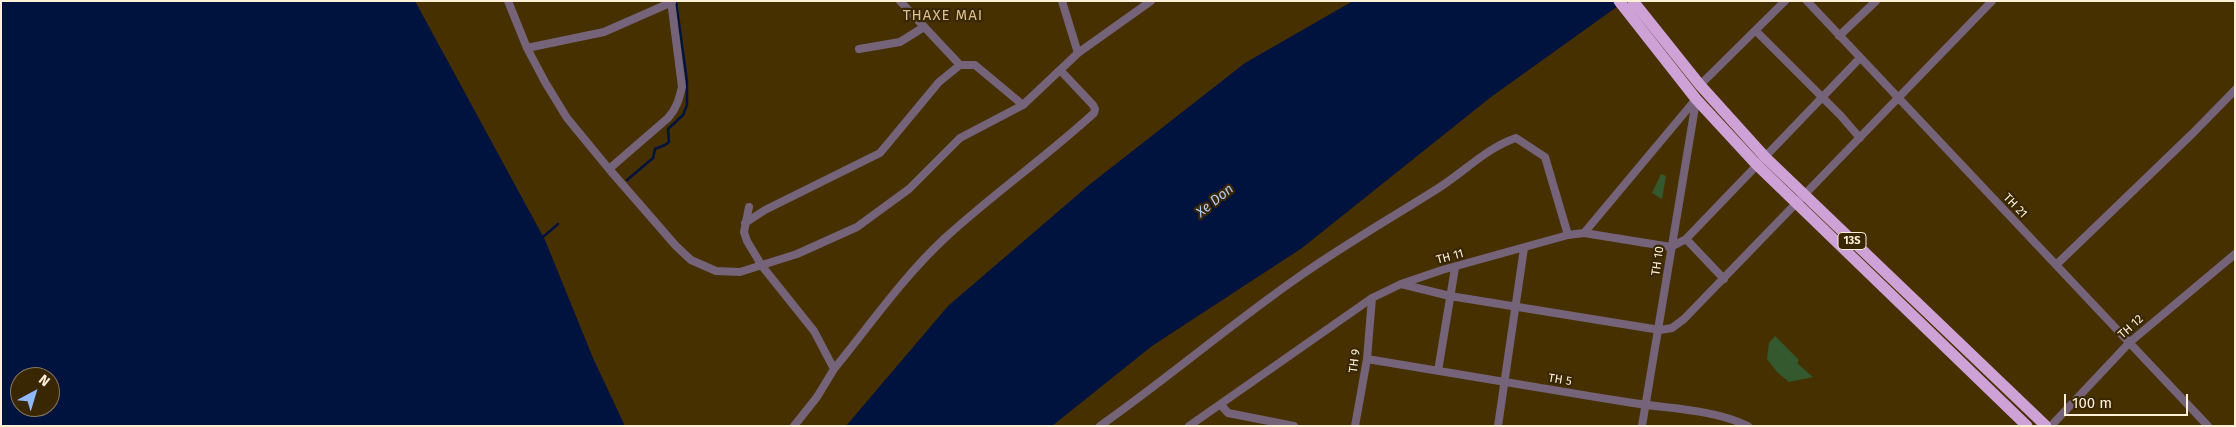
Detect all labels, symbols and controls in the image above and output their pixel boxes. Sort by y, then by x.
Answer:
district label: THAXE MAI [902,7,984,25]
water label: Xe Don [1193,181,1237,221]
street label: TH 21 [2000,191,2030,221]
road number: 13S [1838,232,1866,250]
street label: TH 10 [1649,245,1667,277]
street label: TH 11 [1435,246,1465,268]
street label: TH 12 [2116,312,2146,342]
street label: TH 9 [1346,348,1364,374]
north arrow [10,367,60,417]
text: N [35,371,53,390]
street label: TH 5 [1547,371,1573,389]
scale bar [2066,384,2190,416]
text: 100 m [2072,394,2112,412]

